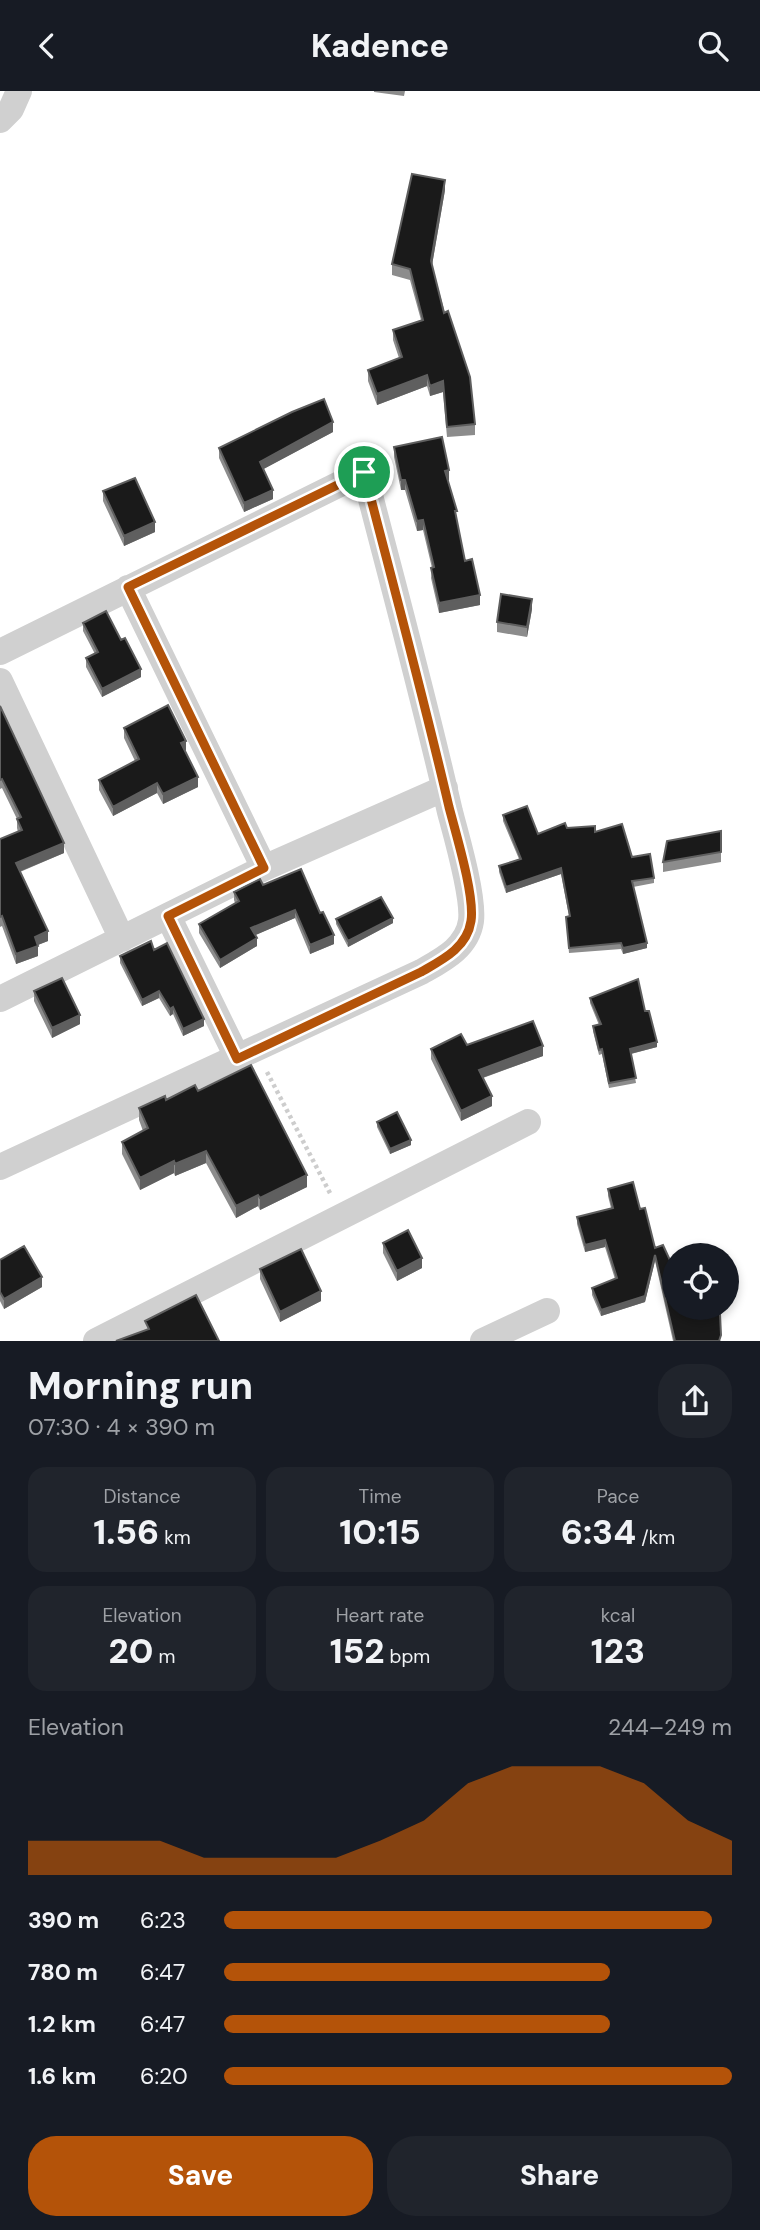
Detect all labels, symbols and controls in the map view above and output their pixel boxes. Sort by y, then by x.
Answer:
text: Kadence [311,25,449,67]
icon: back [28,27,66,65]
icon: search [694,27,732,65]
pin [334,442,394,502]
icon: arrive [345,453,383,491]
map controls [662,1243,739,1320]
button: locate [662,1243,739,1320]
text: Morning run [28,1361,253,1411]
button: share [658,1364,732,1438]
text: 07:30 · 4 × 390 m [28,1412,215,1442]
text: Distance [103,1484,181,1509]
text: Time [359,1484,401,1509]
text: Pace [597,1484,639,1509]
text: 1.56 [93,1509,159,1555]
text: 10:15 [339,1509,421,1555]
text: 6:34 [561,1509,636,1555]
text: km [159,1525,191,1550]
text: /km [636,1525,675,1550]
text: Elevation [102,1603,182,1628]
text: Heart rate [336,1603,424,1628]
text: kcal [601,1603,635,1628]
text: 20 [109,1628,153,1674]
text: 152 [330,1628,384,1674]
text: 123 [591,1628,645,1674]
text: m [153,1644,175,1669]
text: bpm [384,1644,430,1669]
text: Elevation [28,1712,124,1742]
text: 244–249 m [608,1712,732,1742]
text: 390 m [28,1905,99,1935]
text: 6:23 [140,1905,186,1935]
text: 780 m [28,1957,98,1987]
text: 6:47 [140,1957,185,1987]
text: 1.2 km [28,2009,96,2039]
text: 6:47 [140,2009,185,2039]
text: 1.6 km [28,2061,96,2091]
text: 6:20 [140,2061,188,2091]
button: Save [28,2136,373,2216]
button: Share [387,2136,732,2216]

